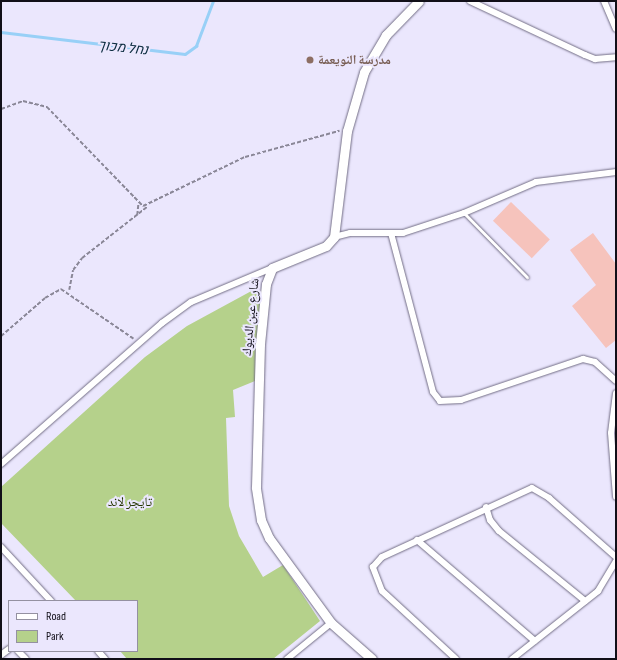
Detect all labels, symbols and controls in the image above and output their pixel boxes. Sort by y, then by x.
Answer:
water label: נחל מכוך [97,37,149,59]
place label: مدرسة النويعمة [318,52,391,68]
marker: مدرسة النويعمة [305,55,315,65]
street label: شارع عين الديوك [239,278,263,356]
park label: تايجر لاند [108,494,152,510]
legend [8,600,138,652]
text: Road [46,609,66,624]
text: Park [46,629,64,644]

